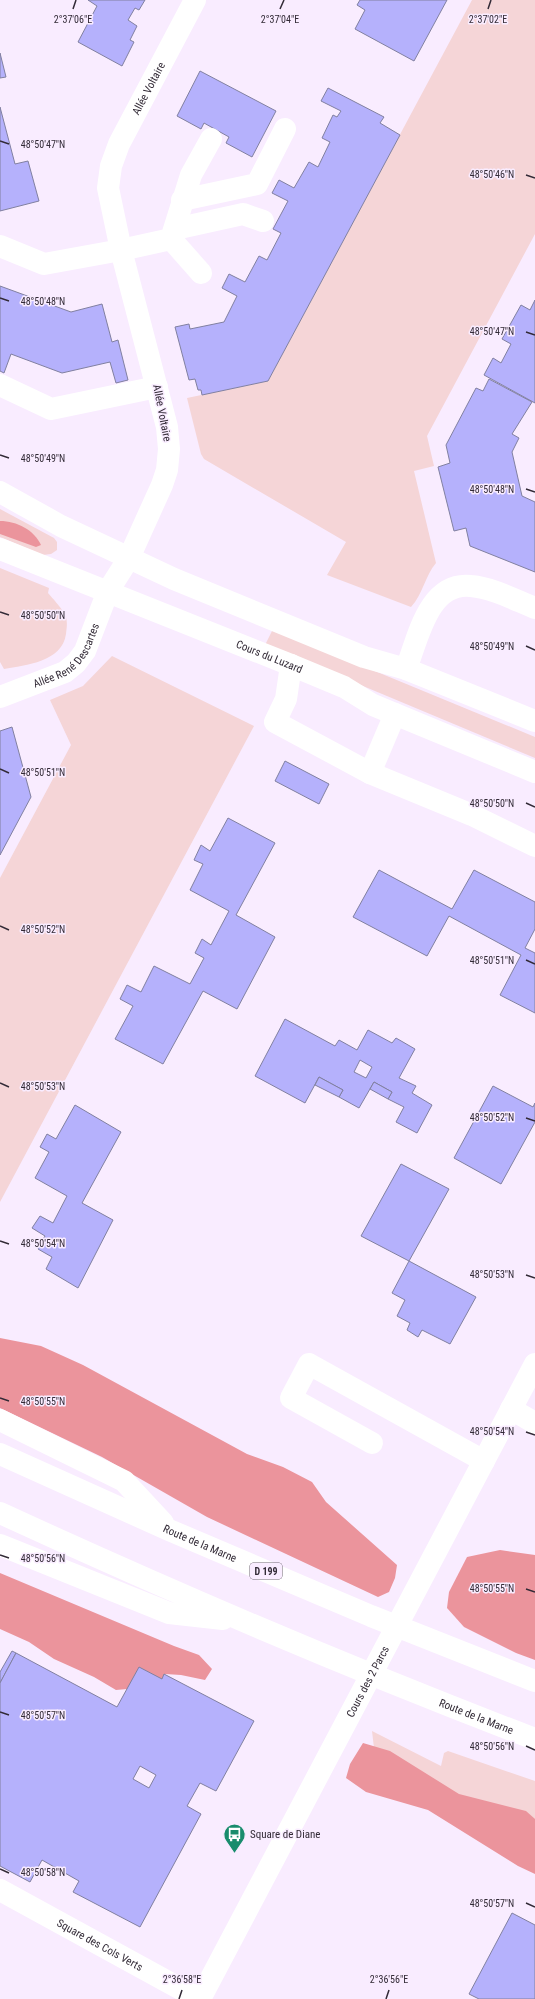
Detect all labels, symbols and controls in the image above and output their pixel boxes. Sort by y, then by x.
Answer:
text: 2°37'06"E [54,14,92,25]
text: 2°37'04"E [261,14,299,25]
text: 2°37'02"E [469,14,507,25]
street label: Allée Voltaire [129,60,168,117]
text: 48°50'47"N [21,139,65,150]
text: 48°50'46"N [470,169,514,180]
text: 48°50'48"N [21,296,65,307]
text: 48°50'47"N [470,326,514,337]
street label: Allée Voltaire [150,383,174,443]
text: 48°50'49"N [21,453,65,464]
text: 48°50'48"N [470,484,514,495]
text: 48°50'50"N [21,610,65,621]
street label: Allée René Descartes [31,621,102,690]
street label: Cours du Luzard [234,637,305,676]
text: 48°50'49"N [470,641,514,652]
text: 48°50'51"N [21,767,65,778]
text: 48°50'50"N [470,798,514,809]
text: 48°50'52"N [21,924,65,935]
text: 48°50'51"N [470,955,514,966]
text: 48°50'53"N [21,1081,65,1092]
text: 48°50'52"N [470,1112,514,1123]
text: 48°50'54"N [21,1238,65,1249]
text: 48°50'53"N [470,1269,514,1280]
text: 48°50'55"N [21,1396,65,1407]
text: 48°50'54"N [470,1426,514,1437]
street label: Route de la Marne [161,1522,239,1565]
text: 48°50'56"N [21,1553,65,1564]
road number: D 199 [250,1563,282,1579]
text: 48°50'55"N [470,1583,514,1594]
street label: Cours des 2 Parcs [343,1644,392,1719]
street label: Route de la Marne [437,1696,515,1737]
text: 48°50'57"N [21,1710,65,1721]
text: 48°50'56"N [470,1741,514,1752]
bus stop icon: Square de Diane [222,1821,248,1854]
place label: Square de Diane [250,1828,320,1841]
text: 48°50'58"N [21,1867,65,1878]
text: 48°50'57"N [470,1898,514,1909]
street label: Square des Cols Verts [55,1916,145,1973]
text: 2°36'58"E [163,1974,201,1985]
text: 2°36'56"E [370,1974,408,1985]

